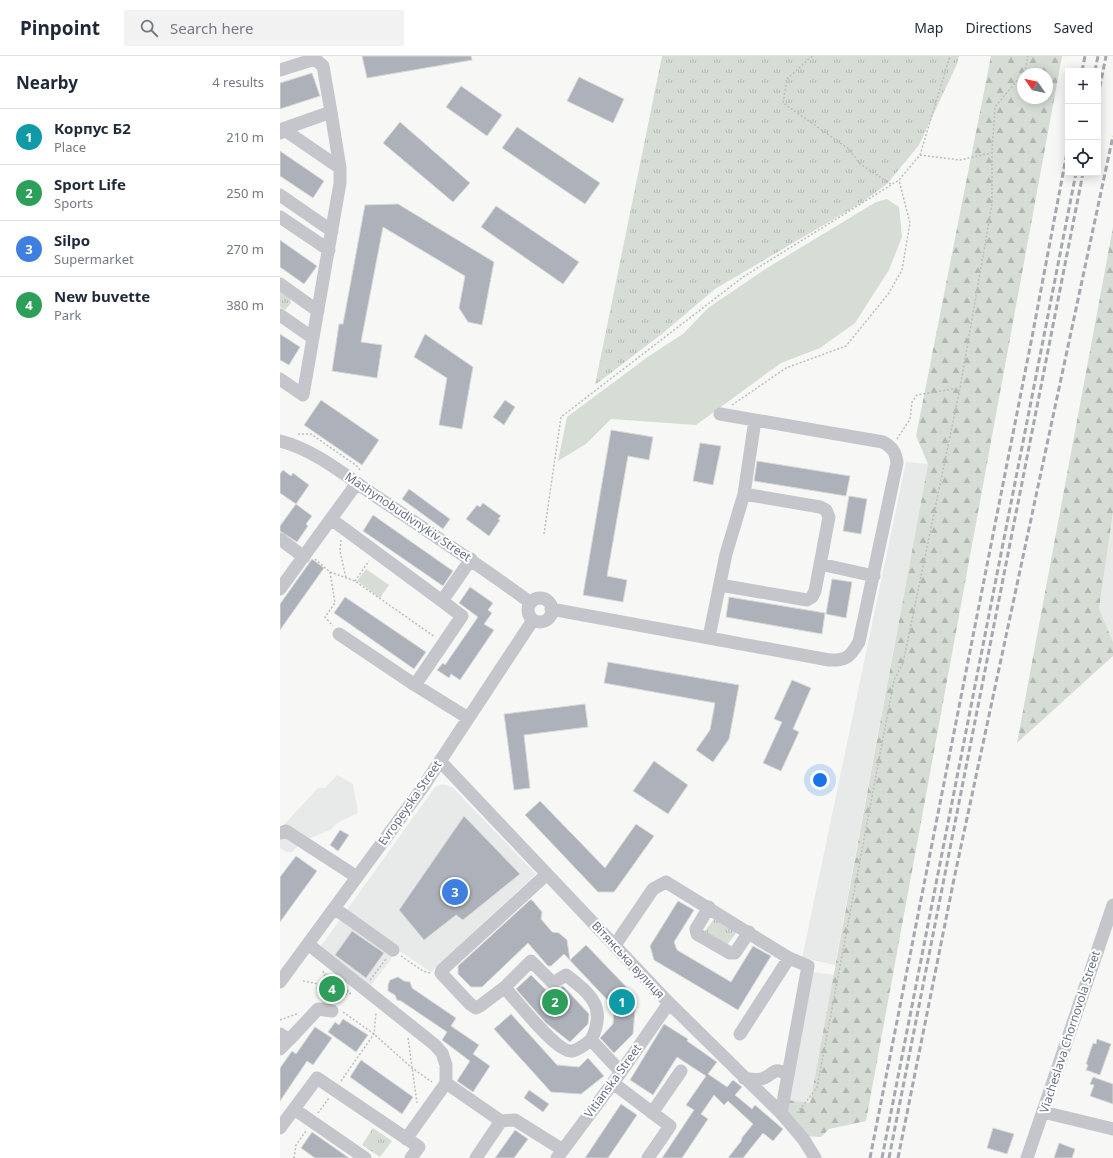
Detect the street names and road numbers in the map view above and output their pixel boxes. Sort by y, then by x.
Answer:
street label: Mashynobudivnykiv Street [342,468,475,566]
street label: Evropeyska Street [374,756,446,849]
street label: Вітянська вулиця [588,917,669,1002]
street label: Viacheslava Chornovola Street [1035,948,1104,1115]
street label: Vitianska Street [580,1040,646,1121]

